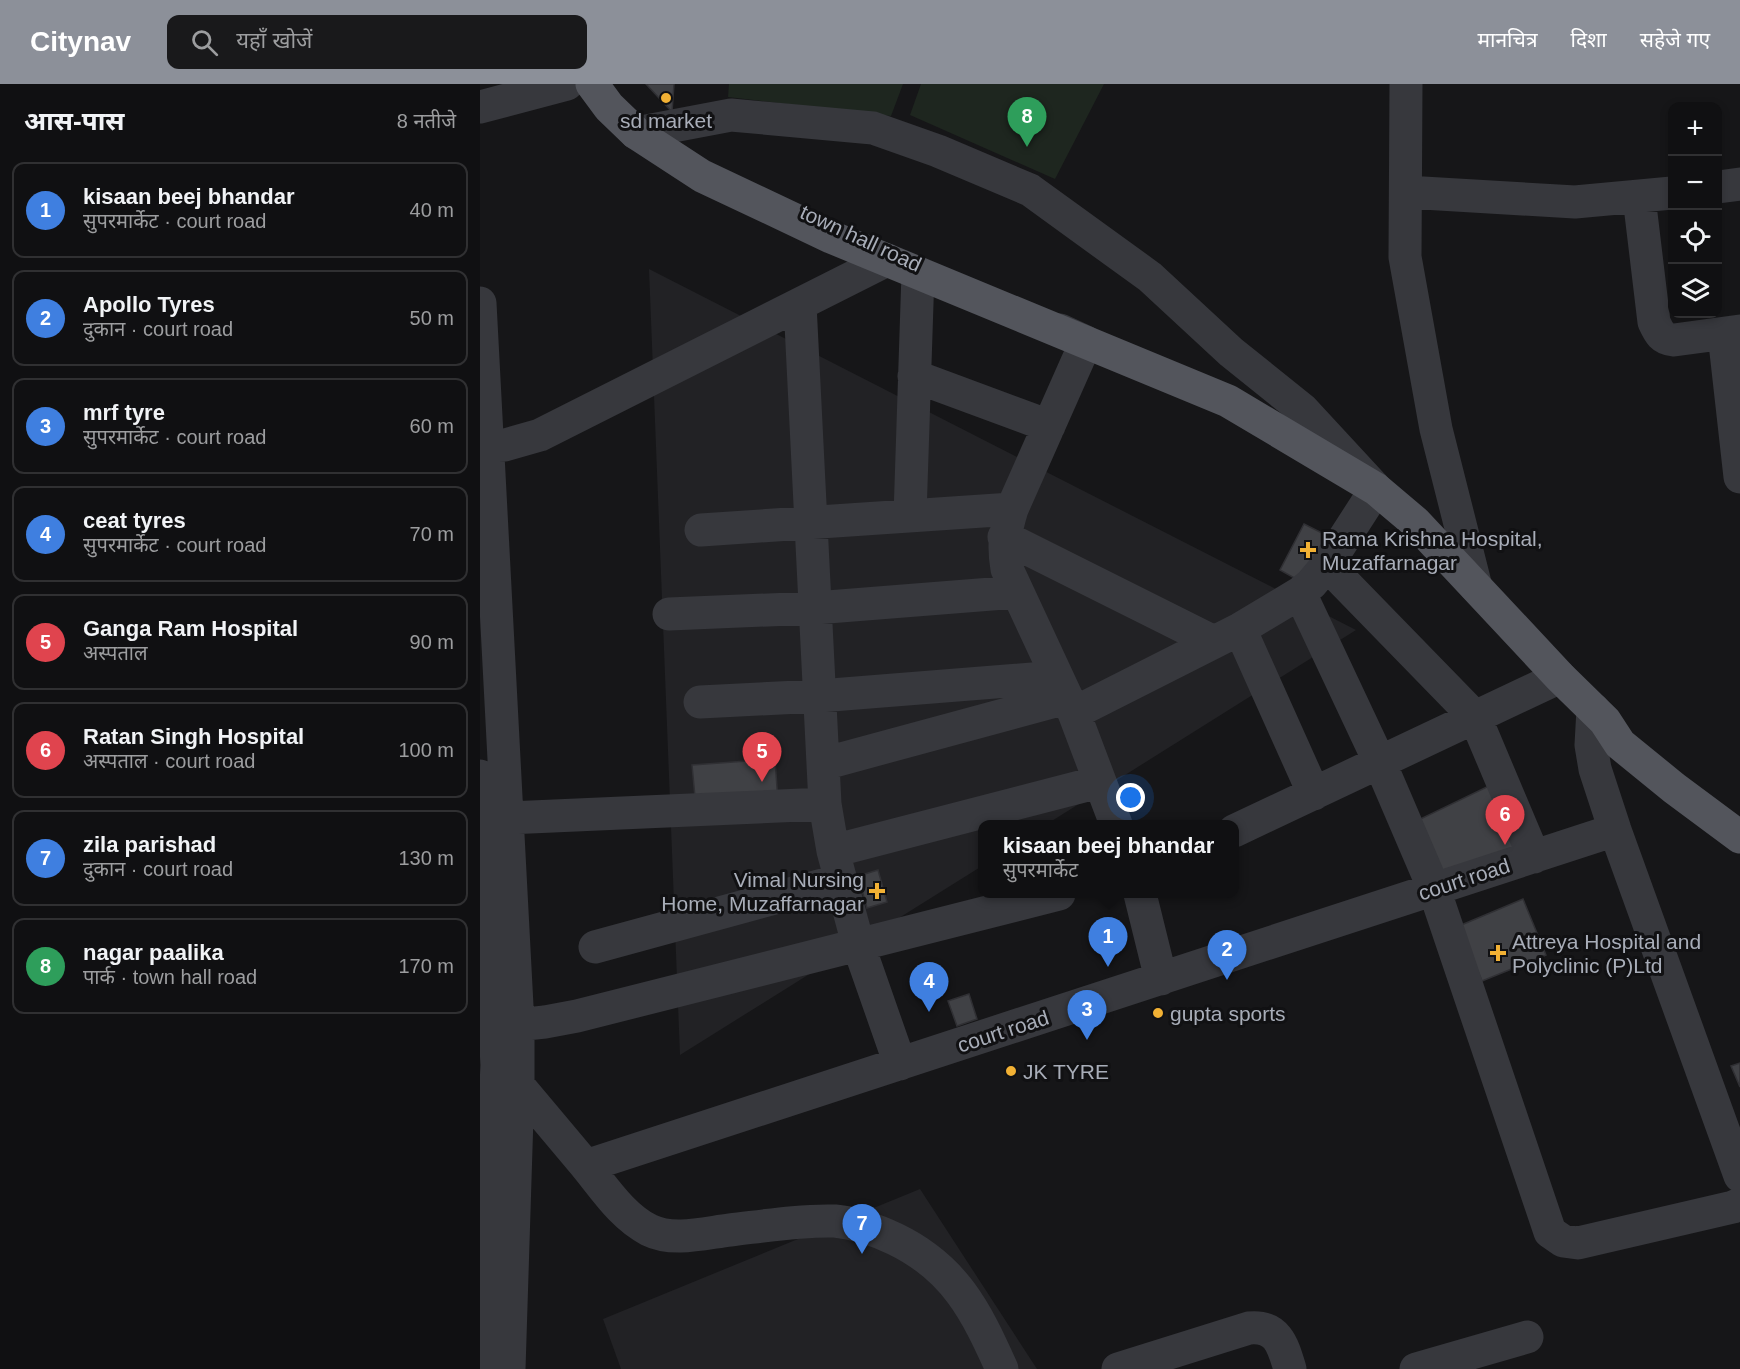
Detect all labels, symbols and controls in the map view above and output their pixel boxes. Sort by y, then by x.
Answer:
search box [167,15,587,69]
text: Citynav [30,26,131,57]
icon: search [188,26,221,59]
text: यहाँ खोजें [236,28,312,53]
text: मानचित्र [1477,28,1537,51]
text: दिशा [1570,28,1607,51]
text: सहेजे गए [1640,28,1710,51]
marker: sd market [659,91,673,105]
pin: 8 [1008,98,1046,147]
map controls [1668,102,1722,318]
button: + [1668,102,1722,156]
text: आस-पास [24,106,124,136]
place label: sd market [620,109,712,132]
text: 8 नतीजे [397,110,456,132]
button: − [1668,156,1722,210]
text: kisaan beej bhandar [83,184,295,209]
text: 1 [40,199,51,221]
text: 40 m [410,199,454,221]
street label: town hall road [797,200,925,276]
text: सुपरमार्केट · court road [83,210,266,232]
button: locate [1668,210,1722,264]
button: layers [1668,264,1722,318]
text: Apollo Tyres [83,292,215,317]
text: 2 [40,307,51,329]
text: 50 m [410,307,454,329]
text: दुकान · court road [83,318,233,340]
text: mrf tyre [83,400,165,425]
text: 3 [40,415,51,437]
text: 60 m [410,415,454,437]
text: सुपरमार्केट · court road [83,426,266,448]
text: ceat tyres [83,508,186,533]
text: 4 [40,523,51,545]
text: 70 m [410,523,454,545]
place label: Rama Krishna Hospital, Muzaffarnagar [1322,527,1543,574]
text: सुपरमार्केट · court road [83,534,266,556]
marker: Rama Krishna Hospital, Muzaffarnagar [1299,541,1317,559]
text: Ganga Ram Hospital [83,616,298,641]
text: 5 [40,631,51,653]
text: 90 m [410,631,454,653]
text: अस्पताल [83,642,148,664]
text: Ratan Singh Hospital [83,724,304,749]
pin: 5 [742,732,782,782]
text: 6 [40,739,51,761]
text: 100 m [398,739,454,761]
text: अस्पताल · court road [83,750,255,772]
your location [1116,783,1145,812]
pin: 6 [1486,796,1524,845]
popup [978,820,1239,898]
text: zila parishad [83,832,216,857]
text: kisaan beej bhandar [1003,833,1214,858]
text: 7 [40,847,51,869]
text: 130 m [398,847,454,869]
street label: court road [1415,853,1513,905]
text: दुकान · court road [83,858,233,880]
text: सुपरमार्केट [1003,859,1078,881]
place label: Vimal Nursing Home, Muzaffarnagar [661,868,864,915]
marker: Vimal Nursing Home, Muzaffarnagar [868,882,886,900]
pin: 1 [1088,918,1128,967]
pin: 2 [1208,930,1246,980]
place label: Attreya Hospital and Polyclinic (P)Ltd [1512,930,1701,977]
text: nagar paalika [83,940,224,965]
marker: Attreya Hospital and Polyclinic (P)Ltd [1489,944,1507,962]
text: 8 [40,955,51,977]
text: 170 m [398,955,454,977]
pin: 4 [910,962,948,1012]
text: पार्क · town hall road [83,966,257,988]
pin: 3 [1068,990,1106,1040]
place label: gupta sports [1170,1002,1286,1025]
street label: court road [954,1005,1052,1057]
marker: gupta sports [1151,1006,1165,1020]
place label: JK TYRE [1023,1060,1109,1083]
marker: JK TYRE [1004,1064,1018,1078]
pin: 7 [842,1204,881,1254]

